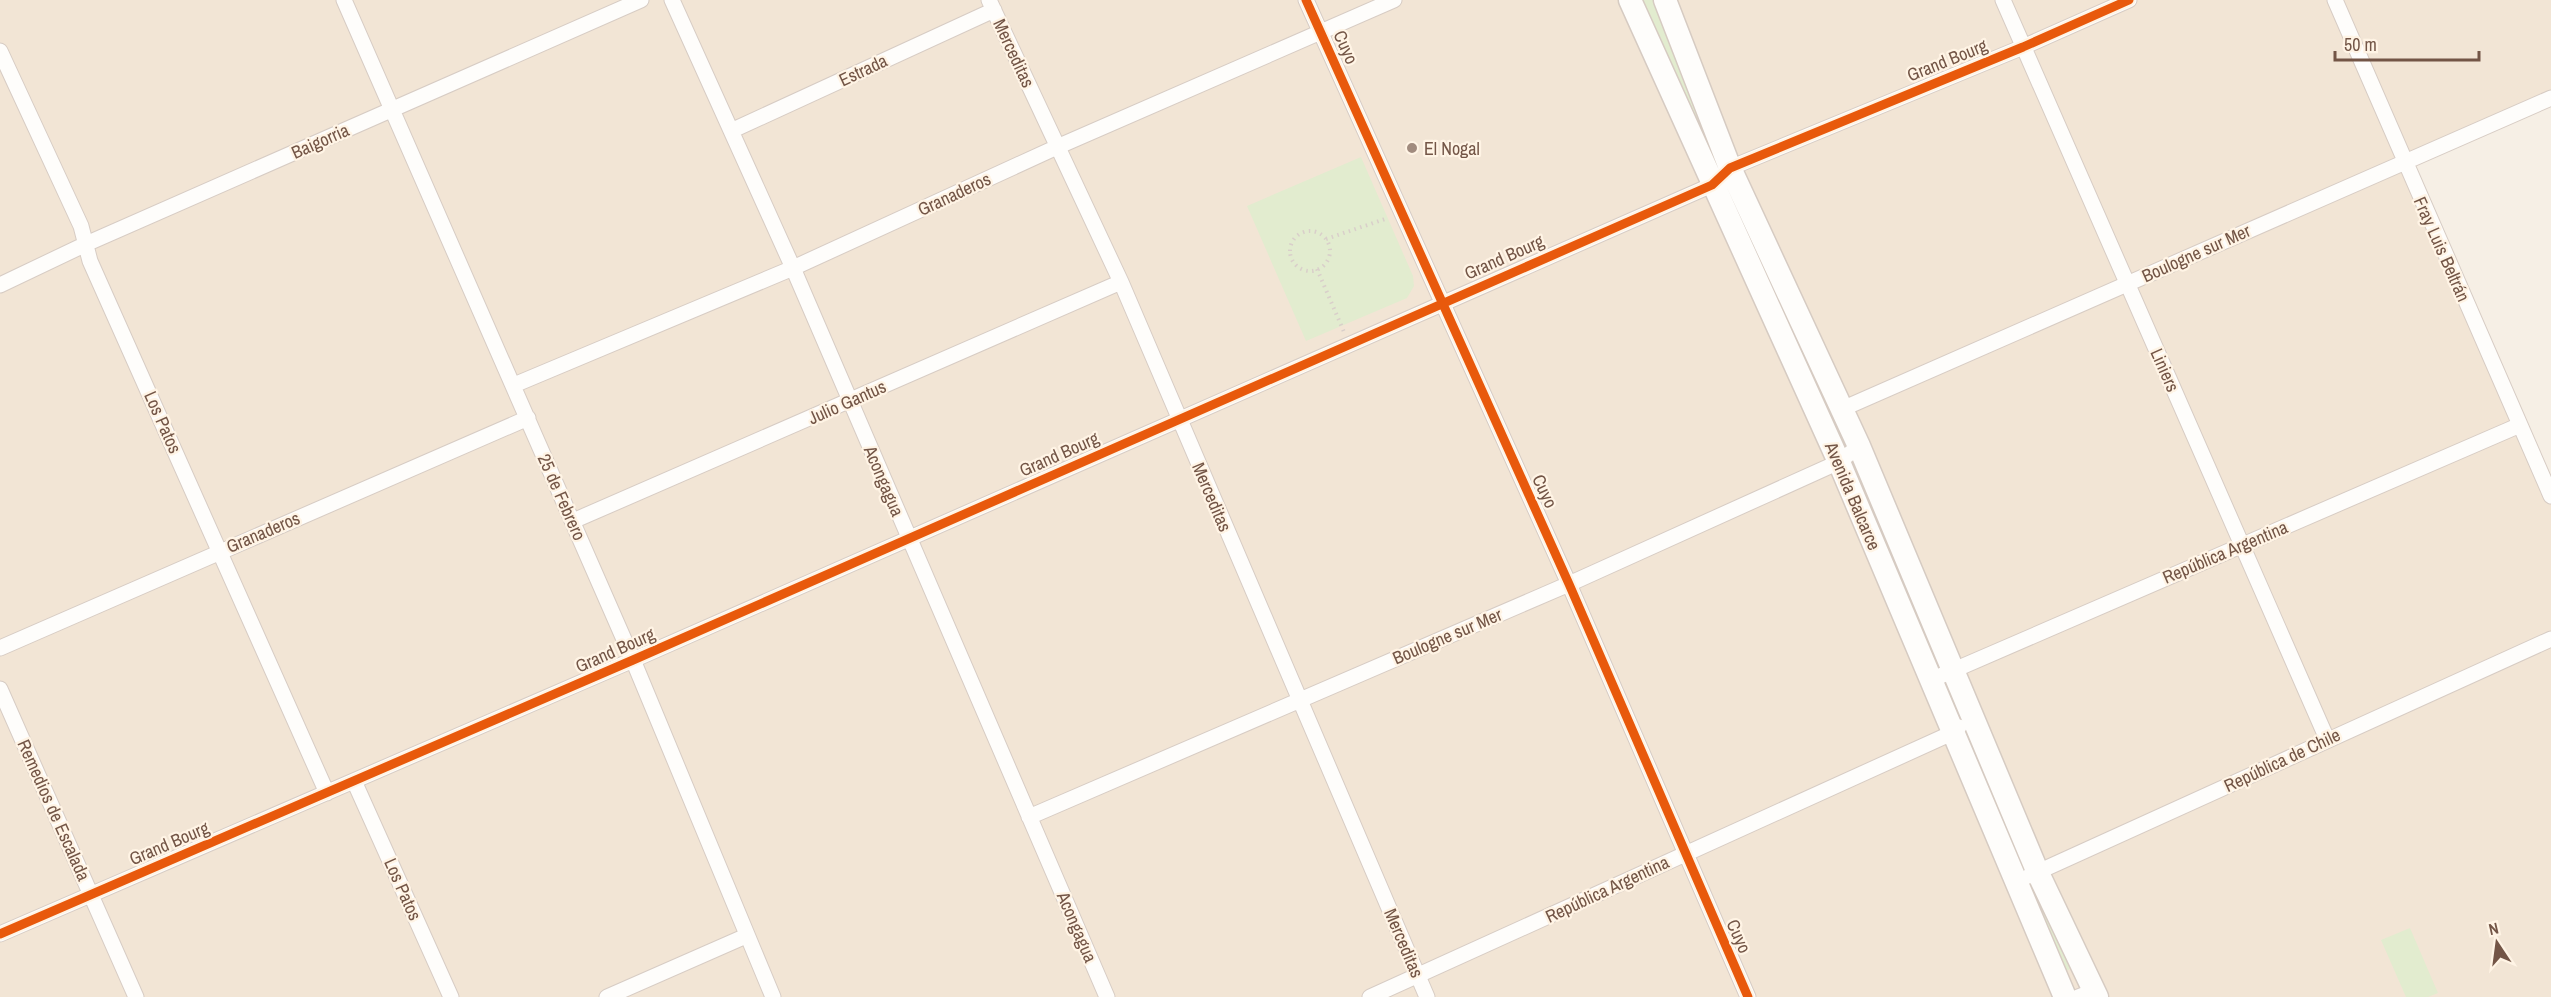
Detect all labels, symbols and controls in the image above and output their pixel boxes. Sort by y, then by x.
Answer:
street label: Merceditas [987,15,1041,91]
scale bar [2335,24,2479,62]
street label: Cuyo [1328,26,1364,68]
street label: Grand Bourg [1903,32,1992,87]
text: 50 m [2344,32,2377,57]
street label: Estrada [835,48,891,92]
street label: Baigorria [287,117,353,165]
place label: El Nogal [1424,136,1480,161]
marker: El Nogal [1405,141,1419,155]
street label: Granaderos [913,166,995,222]
street label: Fray Luis Beltrán [2408,193,2476,305]
street label: Boulogne sur Mer [2138,218,2254,288]
street label: Grand Bourg [1460,228,1548,286]
street label: Liniers [2144,344,2186,396]
street label: Julio Gantus [804,374,890,430]
street label: Los Patos [138,387,188,457]
street label: Grand Bourg [1015,425,1103,483]
street label: Avenida Balcarce [1819,437,1887,554]
street label: Acongagua [858,441,910,520]
street label: 25 de Febrero [532,450,592,544]
street label: Merceditas [1186,459,1238,535]
street label: Cuyo [1526,470,1564,512]
street label: Granaderos [222,505,304,559]
street label: República Argentina [2159,514,2291,590]
street label: Boulogne sur Mer [1388,602,1506,670]
street label: Grand Bourg [571,621,659,679]
street label: República de Chile [2220,722,2344,798]
street label: Remedios de Escalada [12,735,96,885]
street label: Grand Bourg [125,815,214,871]
street label: República Argentina [1541,849,1673,929]
street label: Los Patos [378,854,428,924]
street label: Acongagua [1051,887,1103,966]
street label: Merceditas [1378,905,1430,981]
north arrow [2467,913,2527,973]
street label: Cuyo [1721,915,1757,957]
text: N [2487,917,2501,940]

